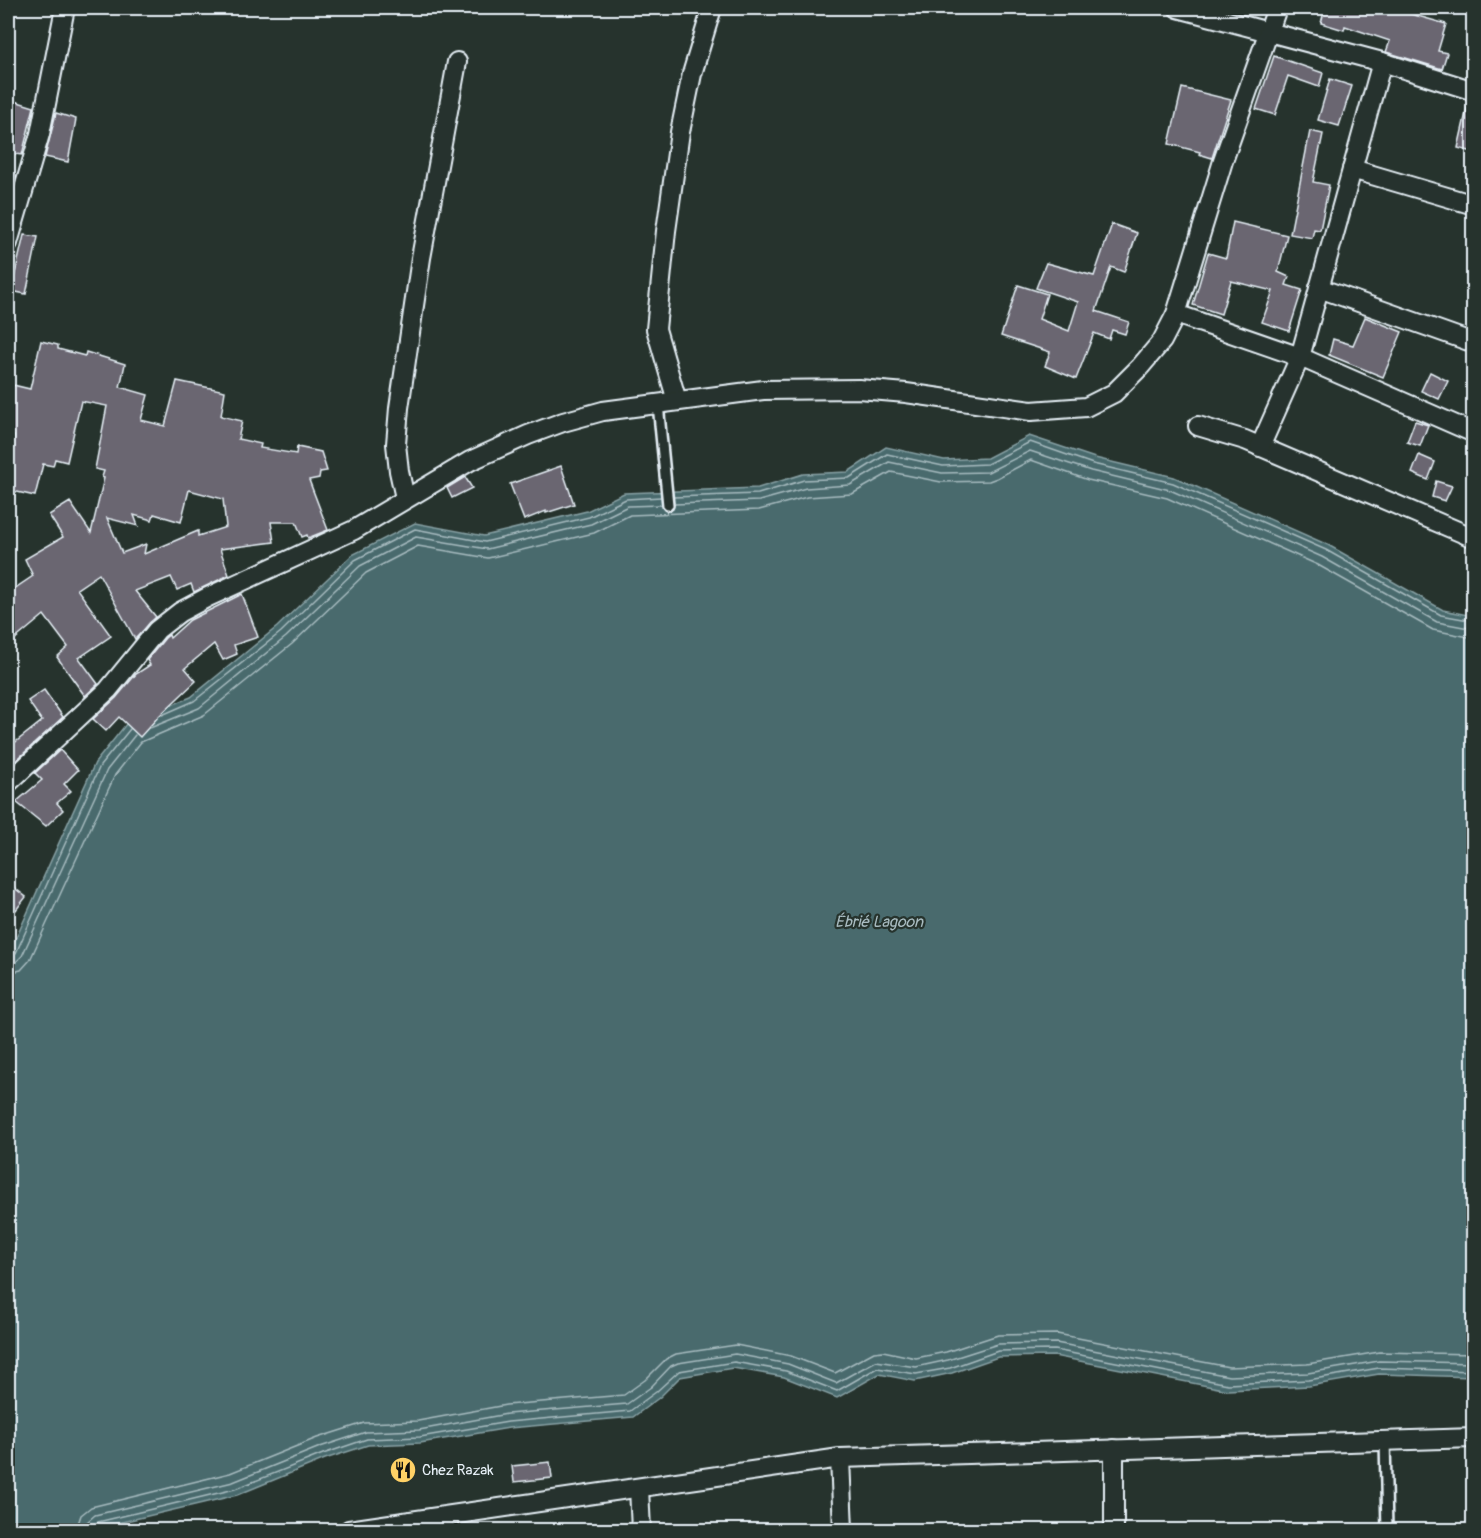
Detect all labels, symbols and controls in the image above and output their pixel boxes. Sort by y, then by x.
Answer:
water label: Ébrié Lagoon [835,912,924,932]
restaurant icon: Chez Razak [388,1455,418,1485]
place label: Chez Razak [422,1461,494,1480]

